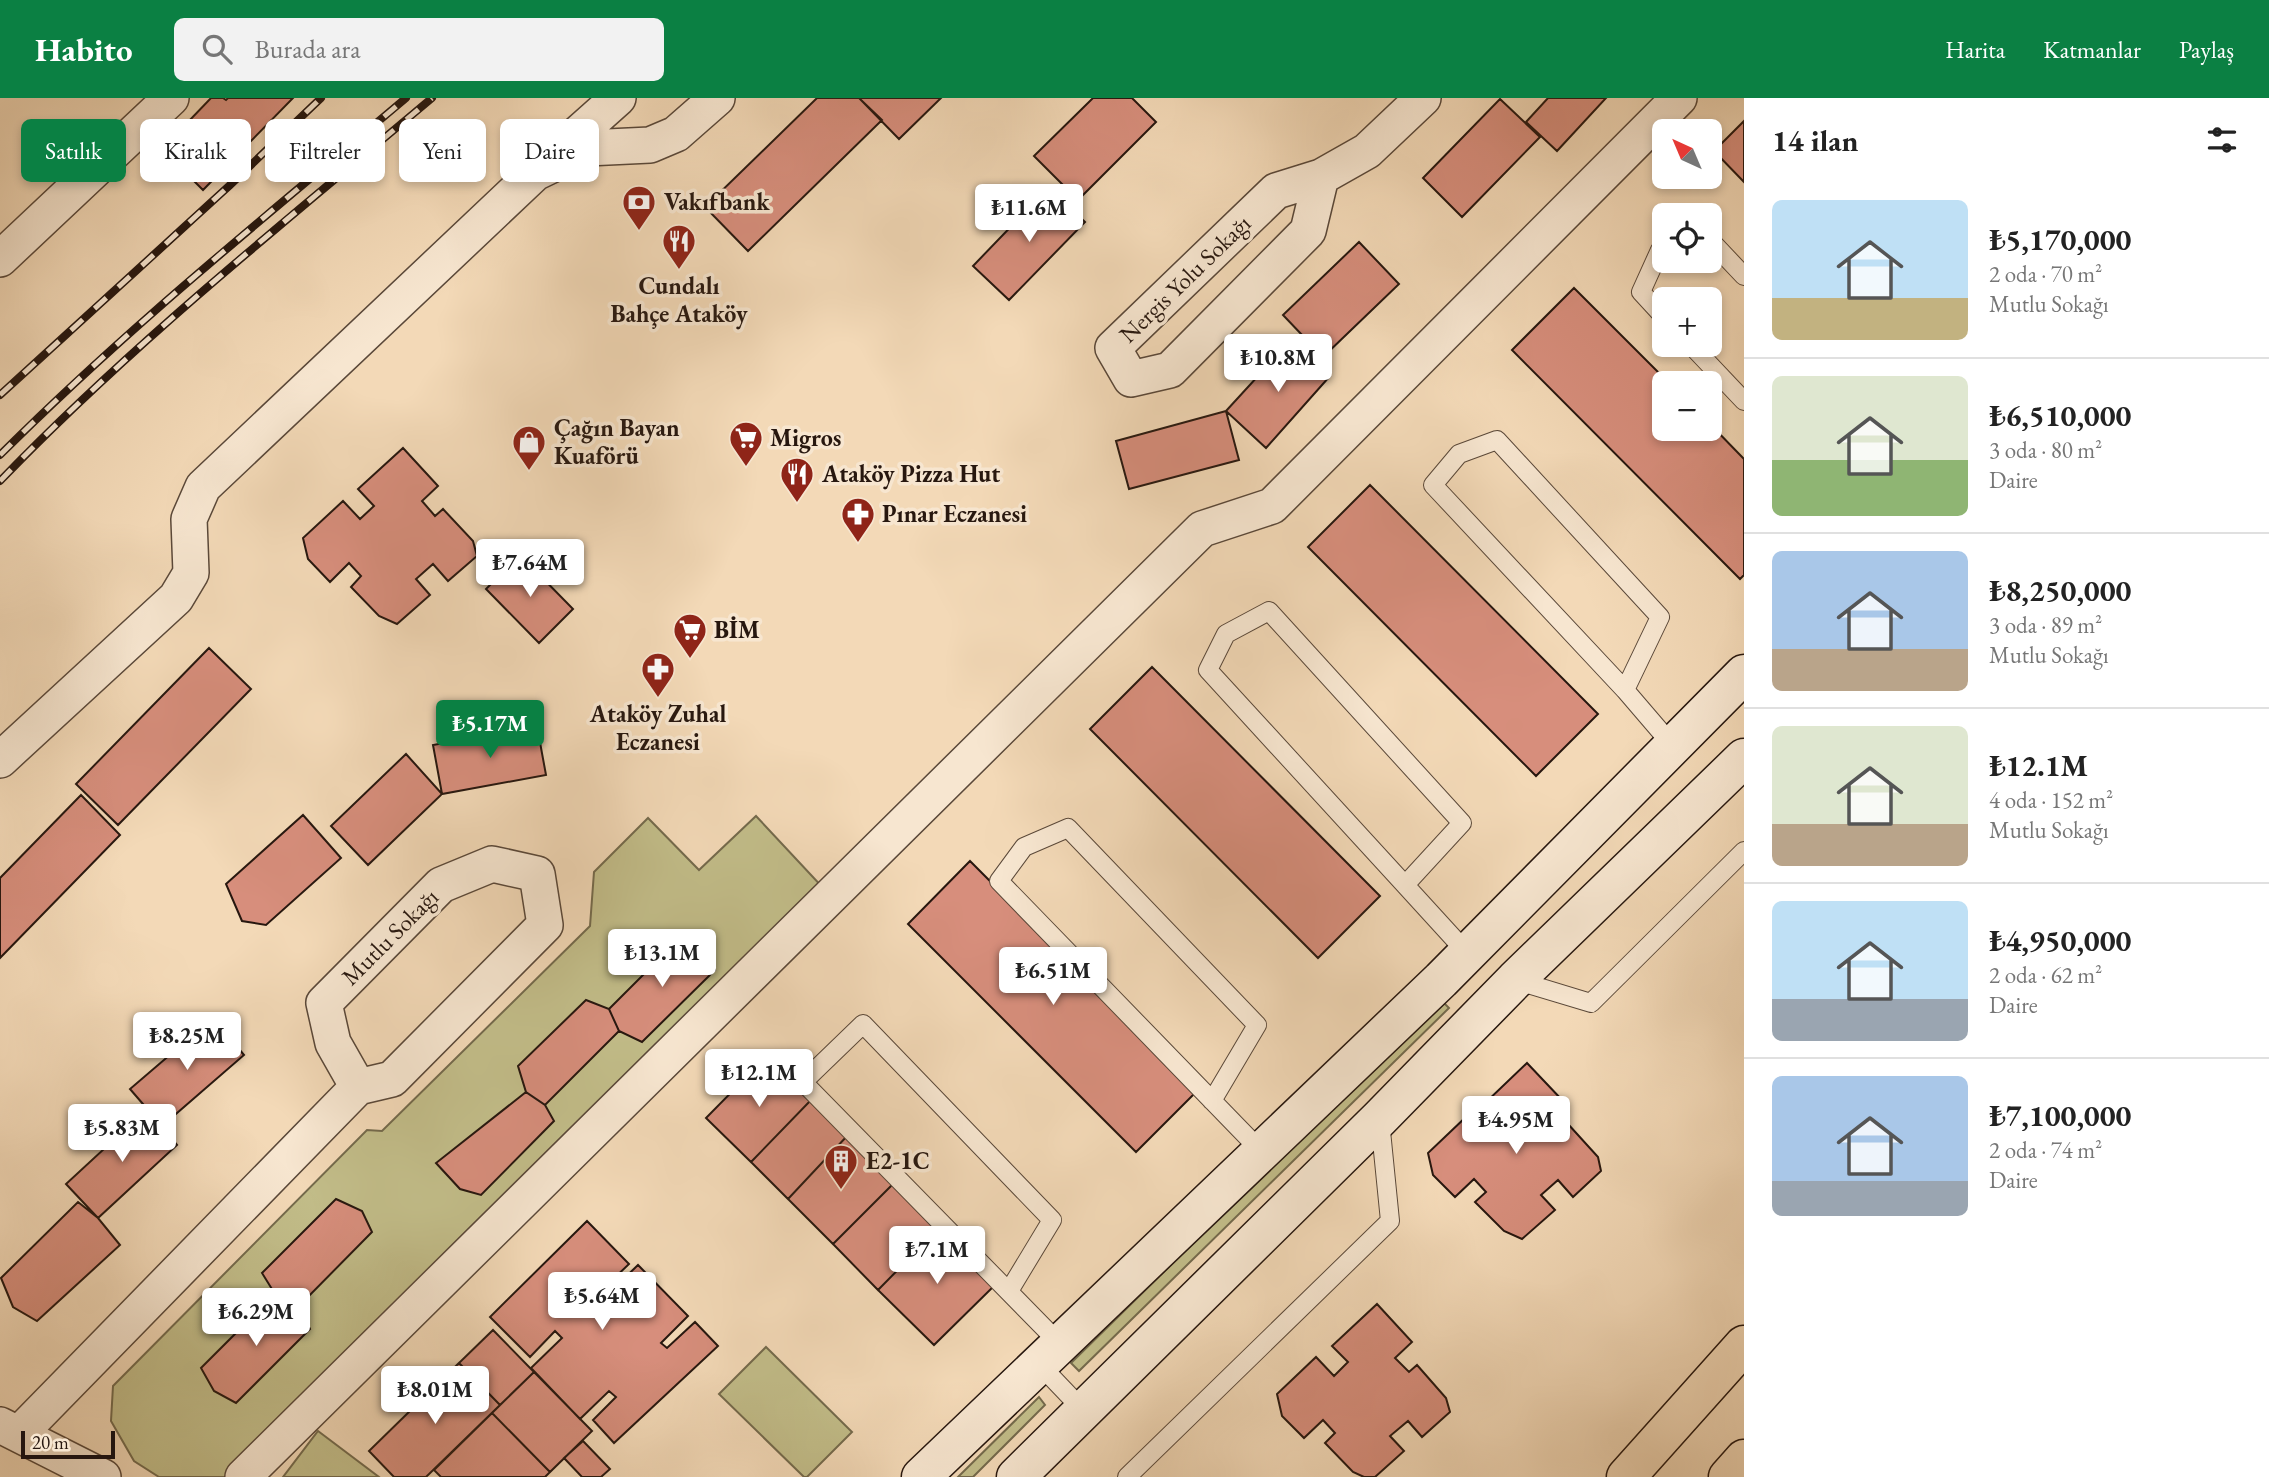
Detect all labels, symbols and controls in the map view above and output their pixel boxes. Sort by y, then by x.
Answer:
search box [174,18,664,81]
text: Habito [35,28,132,71]
icon: search [198,30,236,68]
text: Burada ara [254,32,361,66]
text: Harita [1945,34,2005,65]
text: Katmanlar [2043,34,2141,65]
text: Paylaş [2179,34,2234,65]
chip: Satılık [21,119,126,182]
chip: Kiralık [140,119,251,182]
chip: Filtreler [265,119,385,182]
chip: Yeni [399,119,486,182]
chip: Daire [500,119,599,182]
north arrow [1652,119,1722,189]
map controls [1652,119,1722,441]
text: 14 ilan [1772,121,1858,160]
icon: filters [2203,121,2241,159]
bank icon: Vakıfbank [620,183,658,232]
pin: ₺11.6M [972,184,1086,244]
place label: Vakıfbank [664,186,770,217]
text: ₺11.6M [991,192,1067,222]
button: locate [1652,203,1722,273]
street label: Nergis Yolu Sokağı [1112,208,1257,349]
text: ₺5,170,000 [1989,220,2131,259]
restaurant icon: Cundalı Bahçe Ataköy [660,222,698,271]
icon: home [1828,228,1912,312]
text: 2 oda · 70 m² [1989,259,2102,289]
place label: Cundalı Bahçe Ataköy [610,270,748,330]
button: + [1652,287,1722,357]
text: Mutlu Sokağı [1989,289,2109,319]
pin: ₺10.8M [1221,334,1335,394]
text: ₺10.8M [1240,342,1316,372]
button: − [1652,371,1722,441]
text: ₺6,510,000 [1989,396,2131,435]
icon: home [1828,404,1912,488]
place label: Çağın Bayan Kuaförü [554,412,680,471]
supermarket icon: Migros [727,419,765,468]
place label: Migros [770,422,841,454]
shop icon: Çağın Bayan Kuaförü [510,423,548,472]
text: 3 oda · 80 m² [1989,435,2102,465]
restaurant icon: Ataköy Pizza Hut [778,455,816,504]
place label: Ataköy Pizza Hut [821,458,1000,490]
text: Daire [1989,465,2038,495]
pharmacy icon: Pınar Eczanesi [839,495,877,544]
place label: Pınar Eczanesi [882,498,1027,529]
pin: ₺7.64M [473,540,587,599]
text: ₺7.64M [492,547,568,577]
text: ₺8,250,000 [1989,571,2131,610]
icon: home [1828,579,1912,663]
text: 3 oda · 89 m² [1989,610,2102,640]
supermarket icon: BİM [671,611,709,660]
place label: BİM [714,614,760,645]
text: Mutlu Sokağı [1989,640,2109,670]
pharmacy icon: Ataköy Zuhal Eczanesi [639,650,677,699]
place label: Ataköy Zuhal Eczanesi [589,698,726,757]
pin: ₺5.17M [433,700,547,760]
text: ₺5.17M [452,708,528,738]
text: ₺12.1M [1989,746,2088,785]
icon: home [1828,754,1912,838]
text: 4 oda · 152 m² [1989,785,2113,815]
text: Mutlu Sokağı [1989,815,2109,845]
street label: Mutlu Sokağı [335,881,445,992]
text: ₺4,950,000 [1989,921,2131,960]
icon: home [1828,929,1912,1013]
pin: ₺13.1M [605,930,719,989]
text: ₺13.1M [624,937,700,967]
pin: ₺6.51M [996,948,1110,1007]
text: ₺6.51M [1015,955,1091,985]
text: 2 oda · 62 m² [1989,960,2102,990]
text: Daire [1989,990,2038,1020]
pin: ₺8.25M [130,1012,244,1072]
text: ₺8.25M [149,1020,225,1050]
pin: ₺12.1M [702,1049,816,1109]
text: ₺12.1M [721,1057,797,1087]
pin: ₺4.95M [1459,1096,1573,1156]
text: ₺7,100,000 [1989,1096,2131,1135]
pin: ₺5.83M [65,1104,179,1164]
text: ₺4.95M [1478,1104,1554,1134]
icon: home [1828,1104,1912,1188]
text: ₺5.83M [84,1112,160,1142]
text: 2 oda · 74 m² [1989,1135,2102,1165]
building icon: E2-1C [822,1142,860,1191]
place label: E2-1C [866,1145,930,1176]
text: Daire [1989,1165,2038,1195]
pin: ₺7.1M [888,1226,986,1286]
text: ₺7.1M [905,1234,969,1264]
pin: ₺5.64M [545,1272,659,1332]
text: ₺5.64M [564,1280,640,1310]
pin: ₺6.29M [199,1288,313,1348]
text: ₺6.29M [218,1296,294,1326]
pin: ₺8.01M [378,1366,492,1426]
text: ₺8.01M [397,1374,473,1404]
scale bar [21,1428,116,1460]
text: 20 m [32,1430,69,1455]

